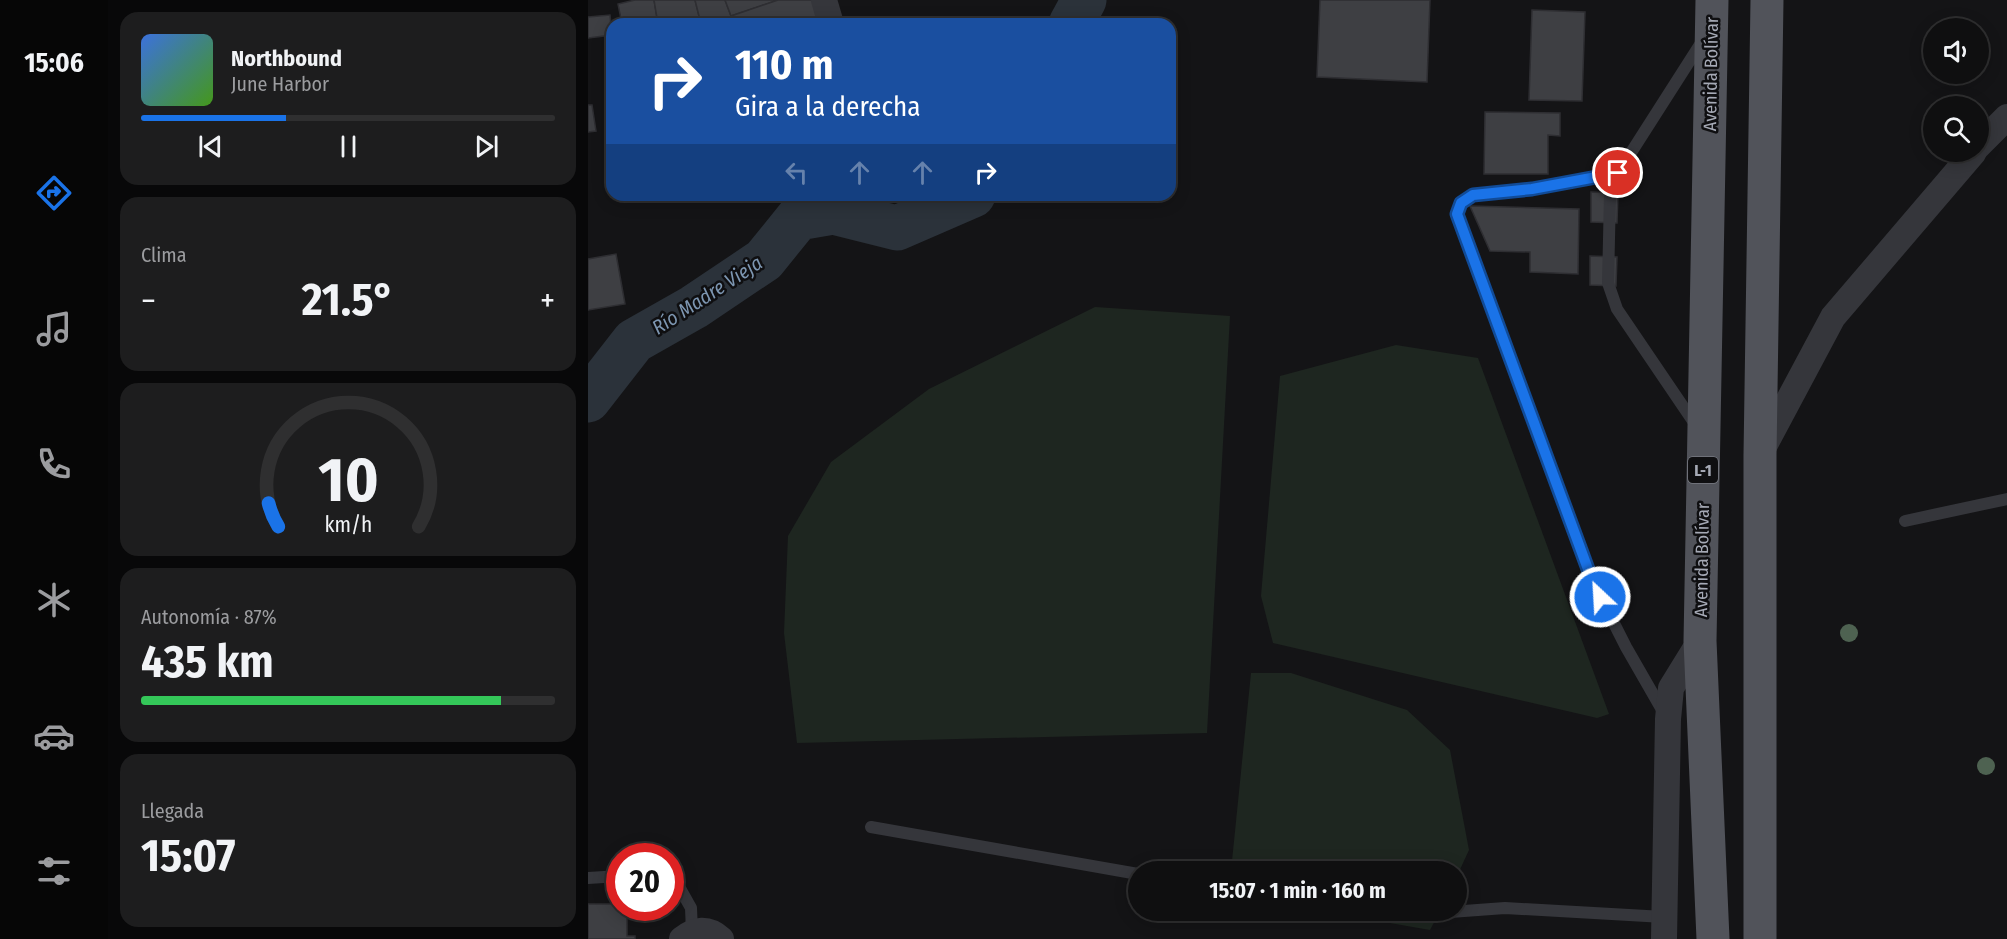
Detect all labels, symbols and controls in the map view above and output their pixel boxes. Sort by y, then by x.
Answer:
street label: Avenida Bolívar [1699,16,1723,131]
map controls [1923,18,1989,162]
button: sound [1923,18,1989,84]
text: 110 m [735,40,834,90]
icon: right [636,42,714,120]
text: Northbound [231,45,342,72]
text: 15:06 [24,47,84,79]
text: June Harbor [231,72,329,96]
text: Gira a la derecha [735,91,920,123]
button: search [1923,96,1989,162]
icon: previous [194,130,227,163]
icon: pause [332,130,365,163]
icon: next [470,130,503,163]
pin [1592,147,1643,198]
icon: left [780,156,813,189]
icon: ahead [843,156,876,189]
icon: ahead [906,156,939,189]
icon: right [969,156,1002,189]
icon: arrive [1601,156,1634,189]
icon: directions [33,172,75,214]
text: Clima [141,243,186,267]
water label: Río Madre Vieja [647,250,767,340]
text: 21.5° [302,273,394,327]
text: − [141,281,156,321]
text: + [540,281,555,321]
icon: music [33,308,75,350]
icon: phone [33,443,75,485]
text: 10 [318,443,378,518]
road number: L-1 [1688,457,1718,483]
street label: Avenida Bolívar [1690,502,1714,617]
text: km/h [324,512,372,538]
position arrow [1568,565,1632,629]
icon: climate [33,579,75,621]
text: Autonomía · 87% [141,605,277,629]
text: 435 km [141,635,274,689]
icon: car [33,715,75,757]
text: Llegada [141,799,204,823]
text: 15:07 [141,829,235,883]
speed limit sign: 20 [606,843,684,921]
icon: filters [33,850,75,892]
text: 15:07 · 1 min · 160 m [1209,877,1386,904]

